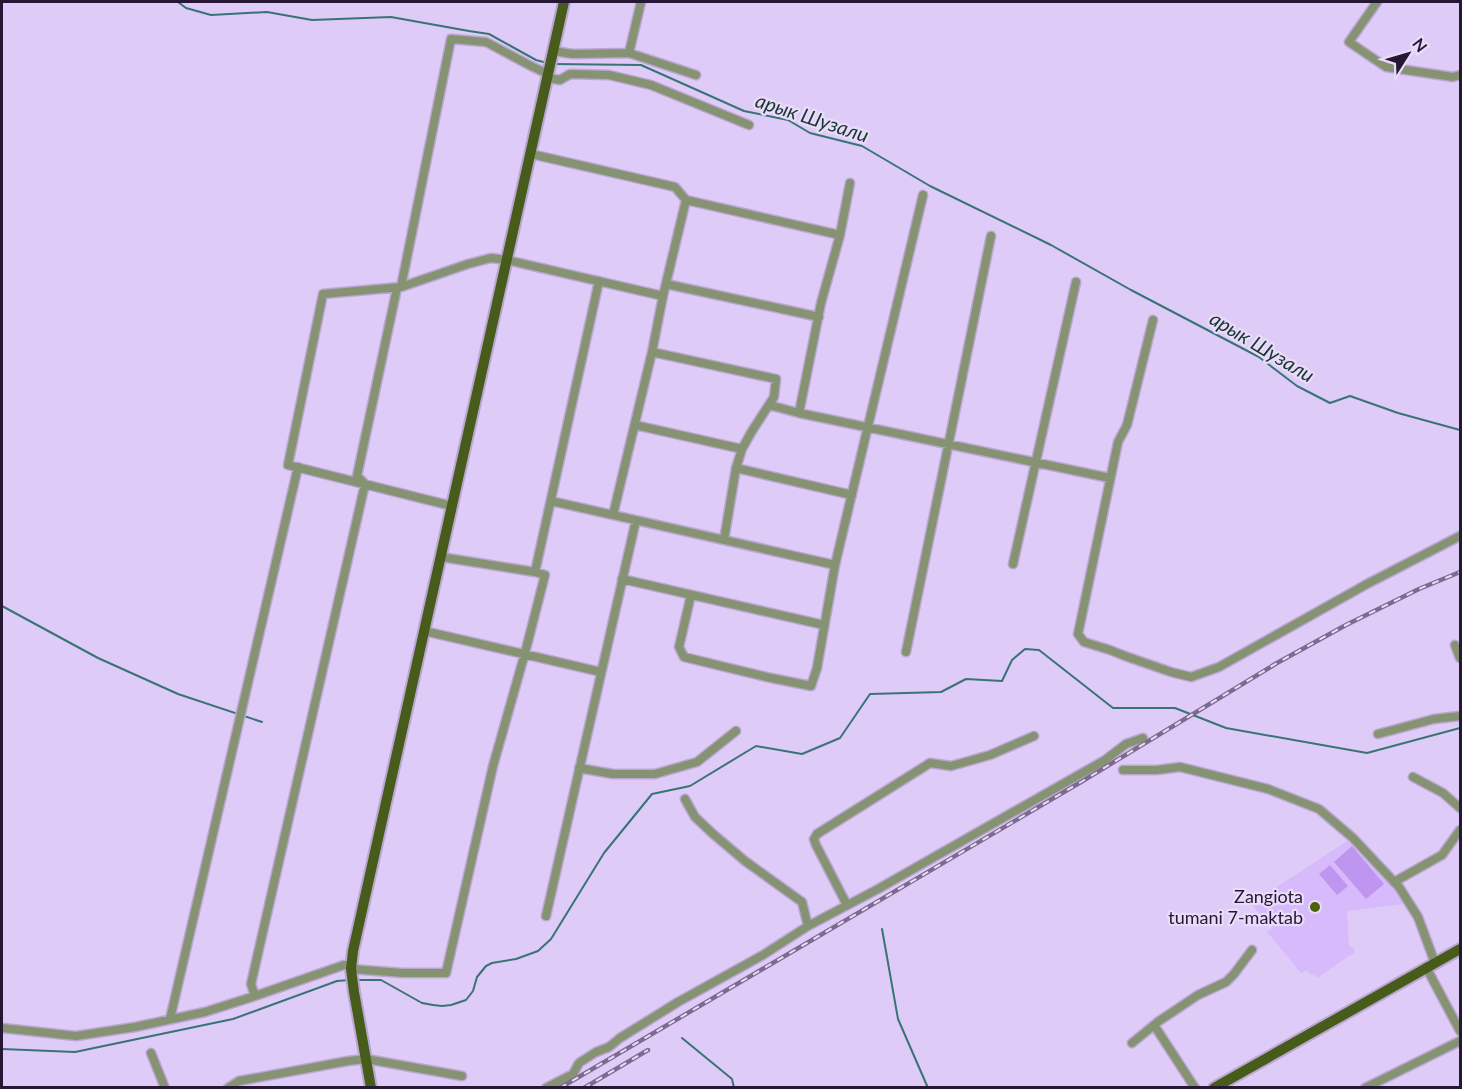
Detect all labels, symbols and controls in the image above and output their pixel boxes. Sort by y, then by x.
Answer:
north arrow [1378,24,1438,84]
text: N [1409,34,1432,55]
water label: арык Шузали [753,87,872,147]
water label: арык Шузали [1206,306,1319,387]
place label: Zangiota tumani 7-maktab [1168,885,1303,928]
marker: Zangiota tumani 7-maktab [1308,900,1322,914]

